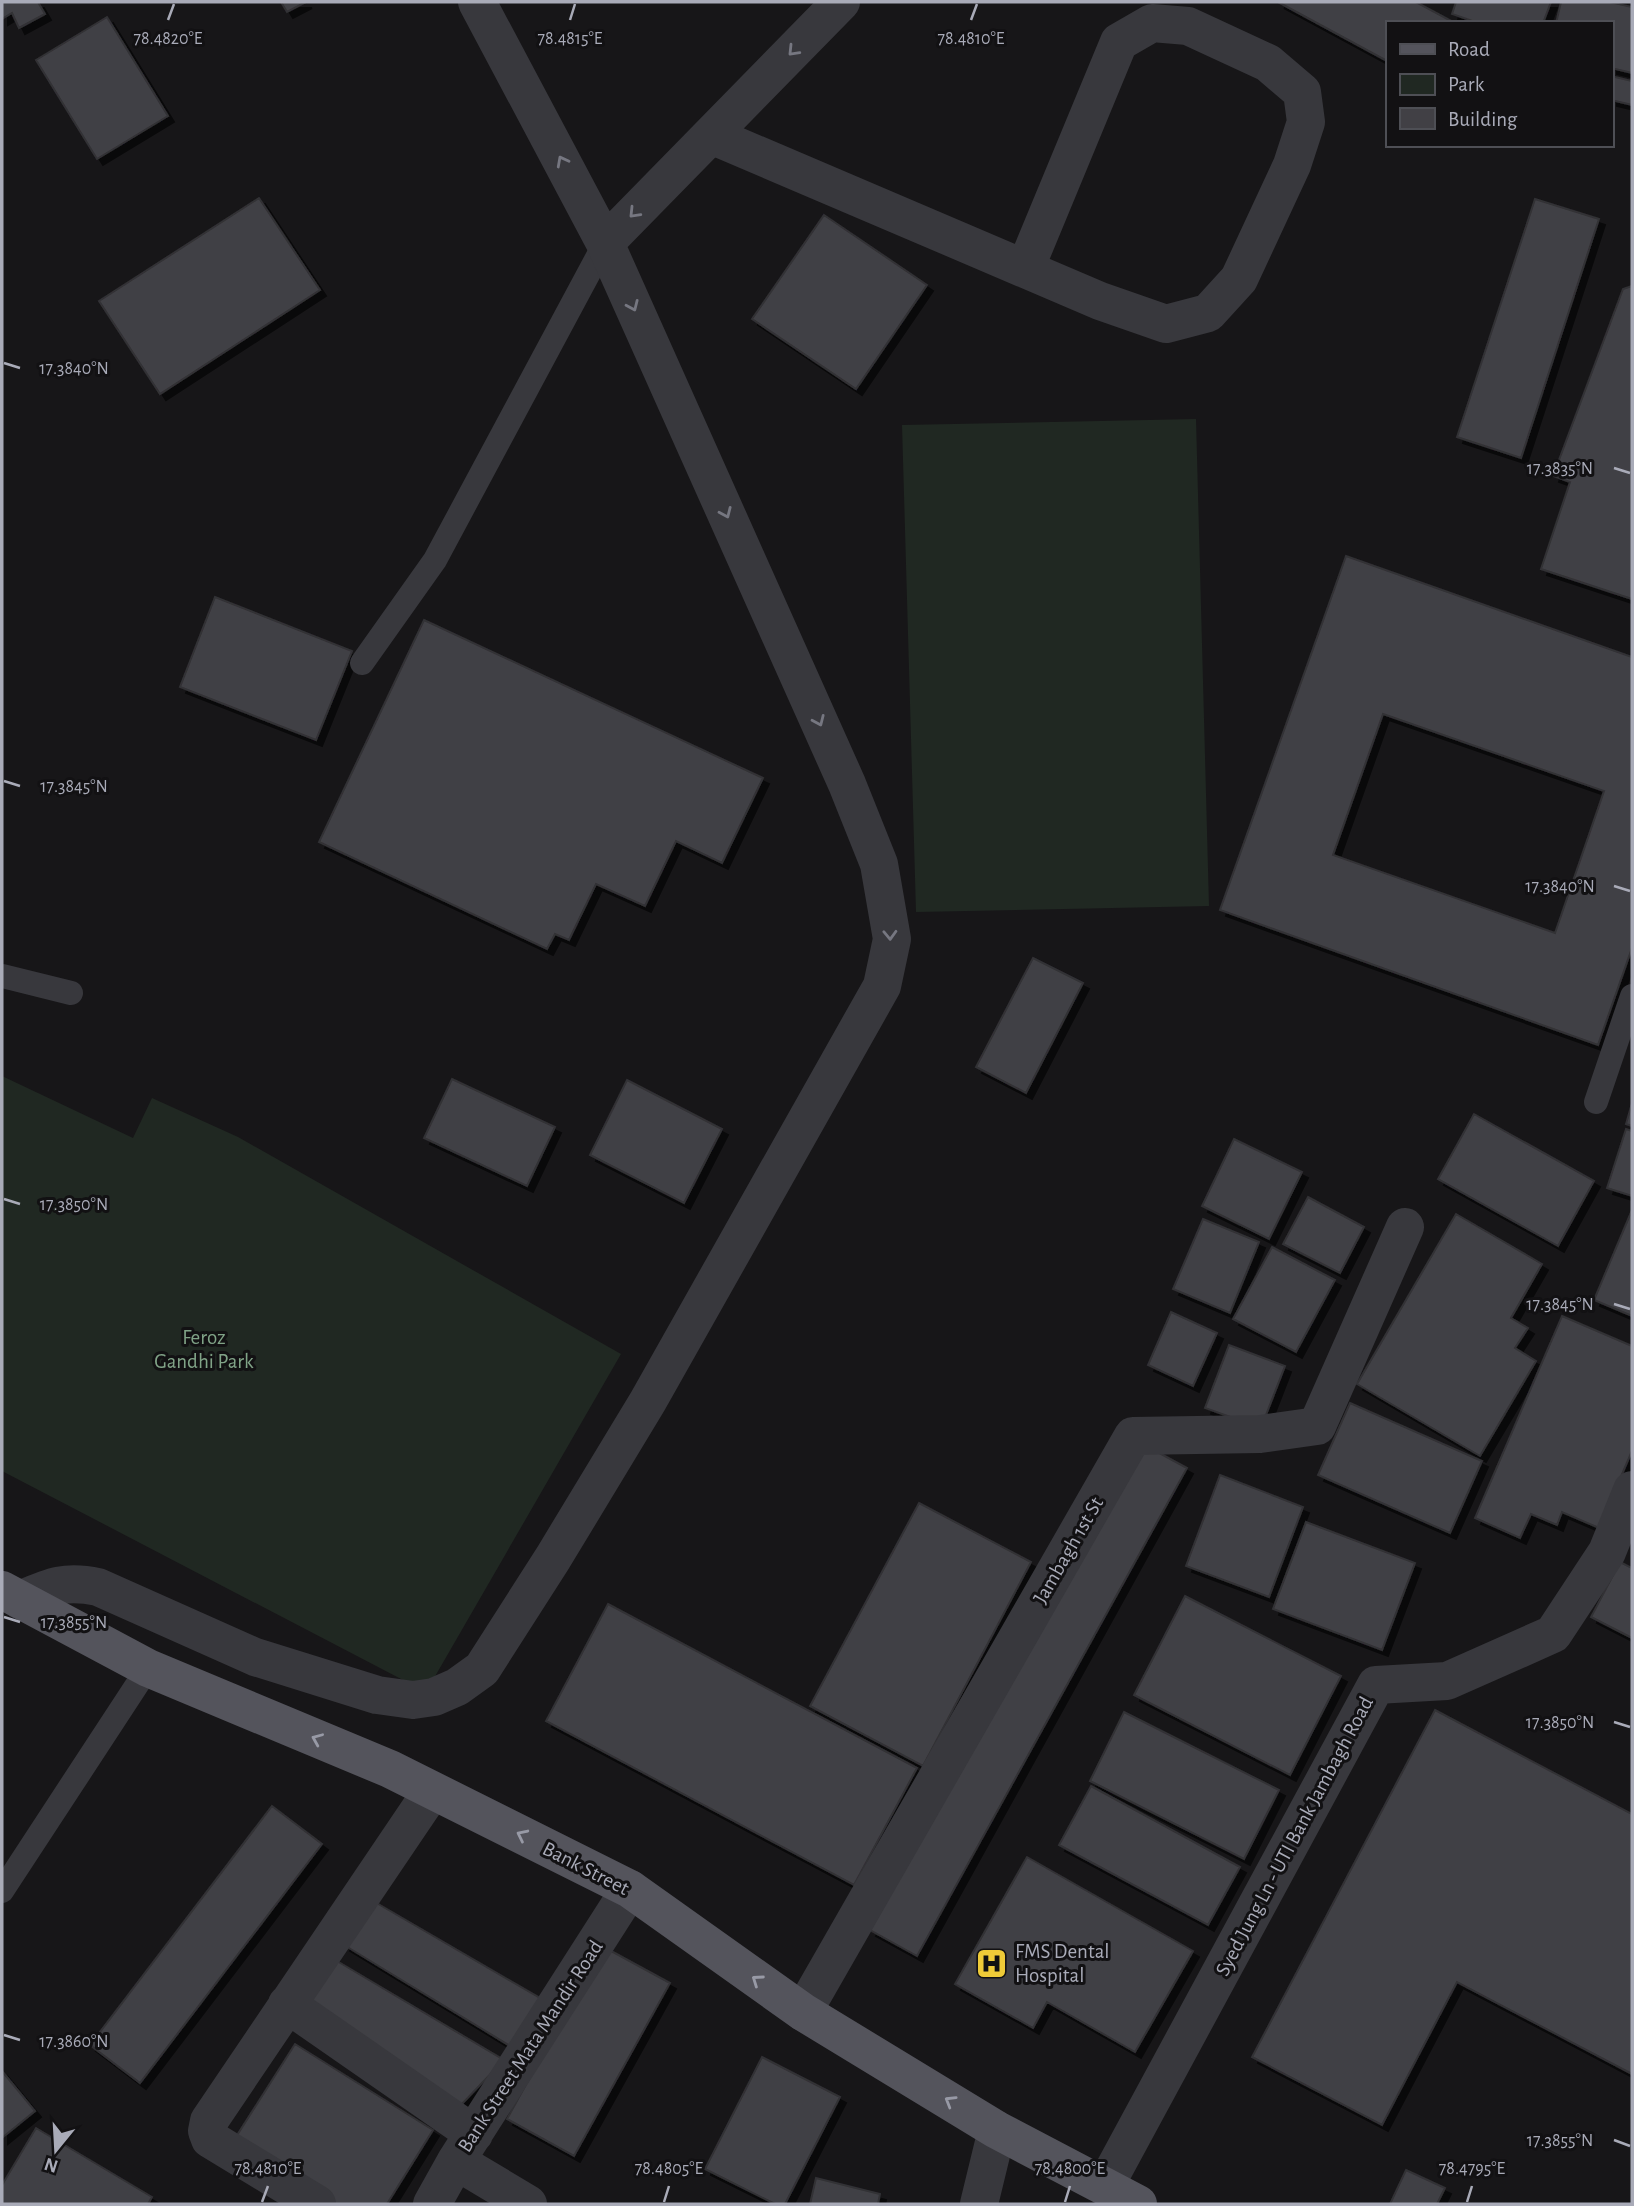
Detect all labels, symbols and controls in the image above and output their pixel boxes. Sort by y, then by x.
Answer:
legend [1386,21,1613,147]
text: 78.4820°E [134,30,203,48]
text: 78.4815°E [537,30,603,48]
text: 78.4810°E [938,30,1005,48]
text: Road [1448,39,1490,60]
one-way arrow [789,42,802,55]
text: Park [1448,74,1485,95]
text: Building [1448,109,1518,130]
one-way arrow [556,156,570,169]
one-way arrow [630,205,643,218]
one-way arrow [625,299,639,311]
text: 17.3840°N [39,360,109,378]
text: 17.3835°N [1527,460,1593,478]
one-way arrow [718,506,732,519]
one-way arrow [811,714,825,726]
text: 17.3845°N [40,778,108,796]
text: 17.3840°N [1525,878,1595,896]
one-way arrow [882,930,897,941]
text: 17.3850°N [40,1196,108,1214]
text: 17.3845°N [1526,1296,1594,1314]
park label: Feroz Gandhi Park [154,1327,254,1372]
street label: Jambagh 1st St [1030,1493,1107,1607]
text: 17.3855°N [41,1614,107,1632]
street label: Syed Jung Ln - UTI Bank Jambagh Road [1212,1693,1377,1979]
text: 17.3850°N [1526,1714,1594,1732]
one-way arrow [311,1733,323,1747]
one-way arrow [517,1830,529,1844]
street label: Bank Street [539,1838,633,1899]
street label: Bank Street Mata Mandir Road [454,1936,607,2156]
place label: FMS Dental Hospital [1015,1941,1110,1986]
hospital icon: FMS Dental Hospital [975,1946,1009,1980]
one-way arrow [752,1976,765,1988]
text: 17.3860°N [39,2033,109,2051]
one-way arrow [944,2096,957,2109]
north arrow [21,2115,91,2185]
text: 17.3855°N [1527,2132,1593,2150]
text: N [42,2154,60,2176]
text: 78.4810°E [235,2160,302,2178]
text: 78.4805°E [635,2160,703,2178]
text: 78.4800°E [1035,2160,1105,2178]
text: 78.4795°E [1439,2160,1505,2178]

